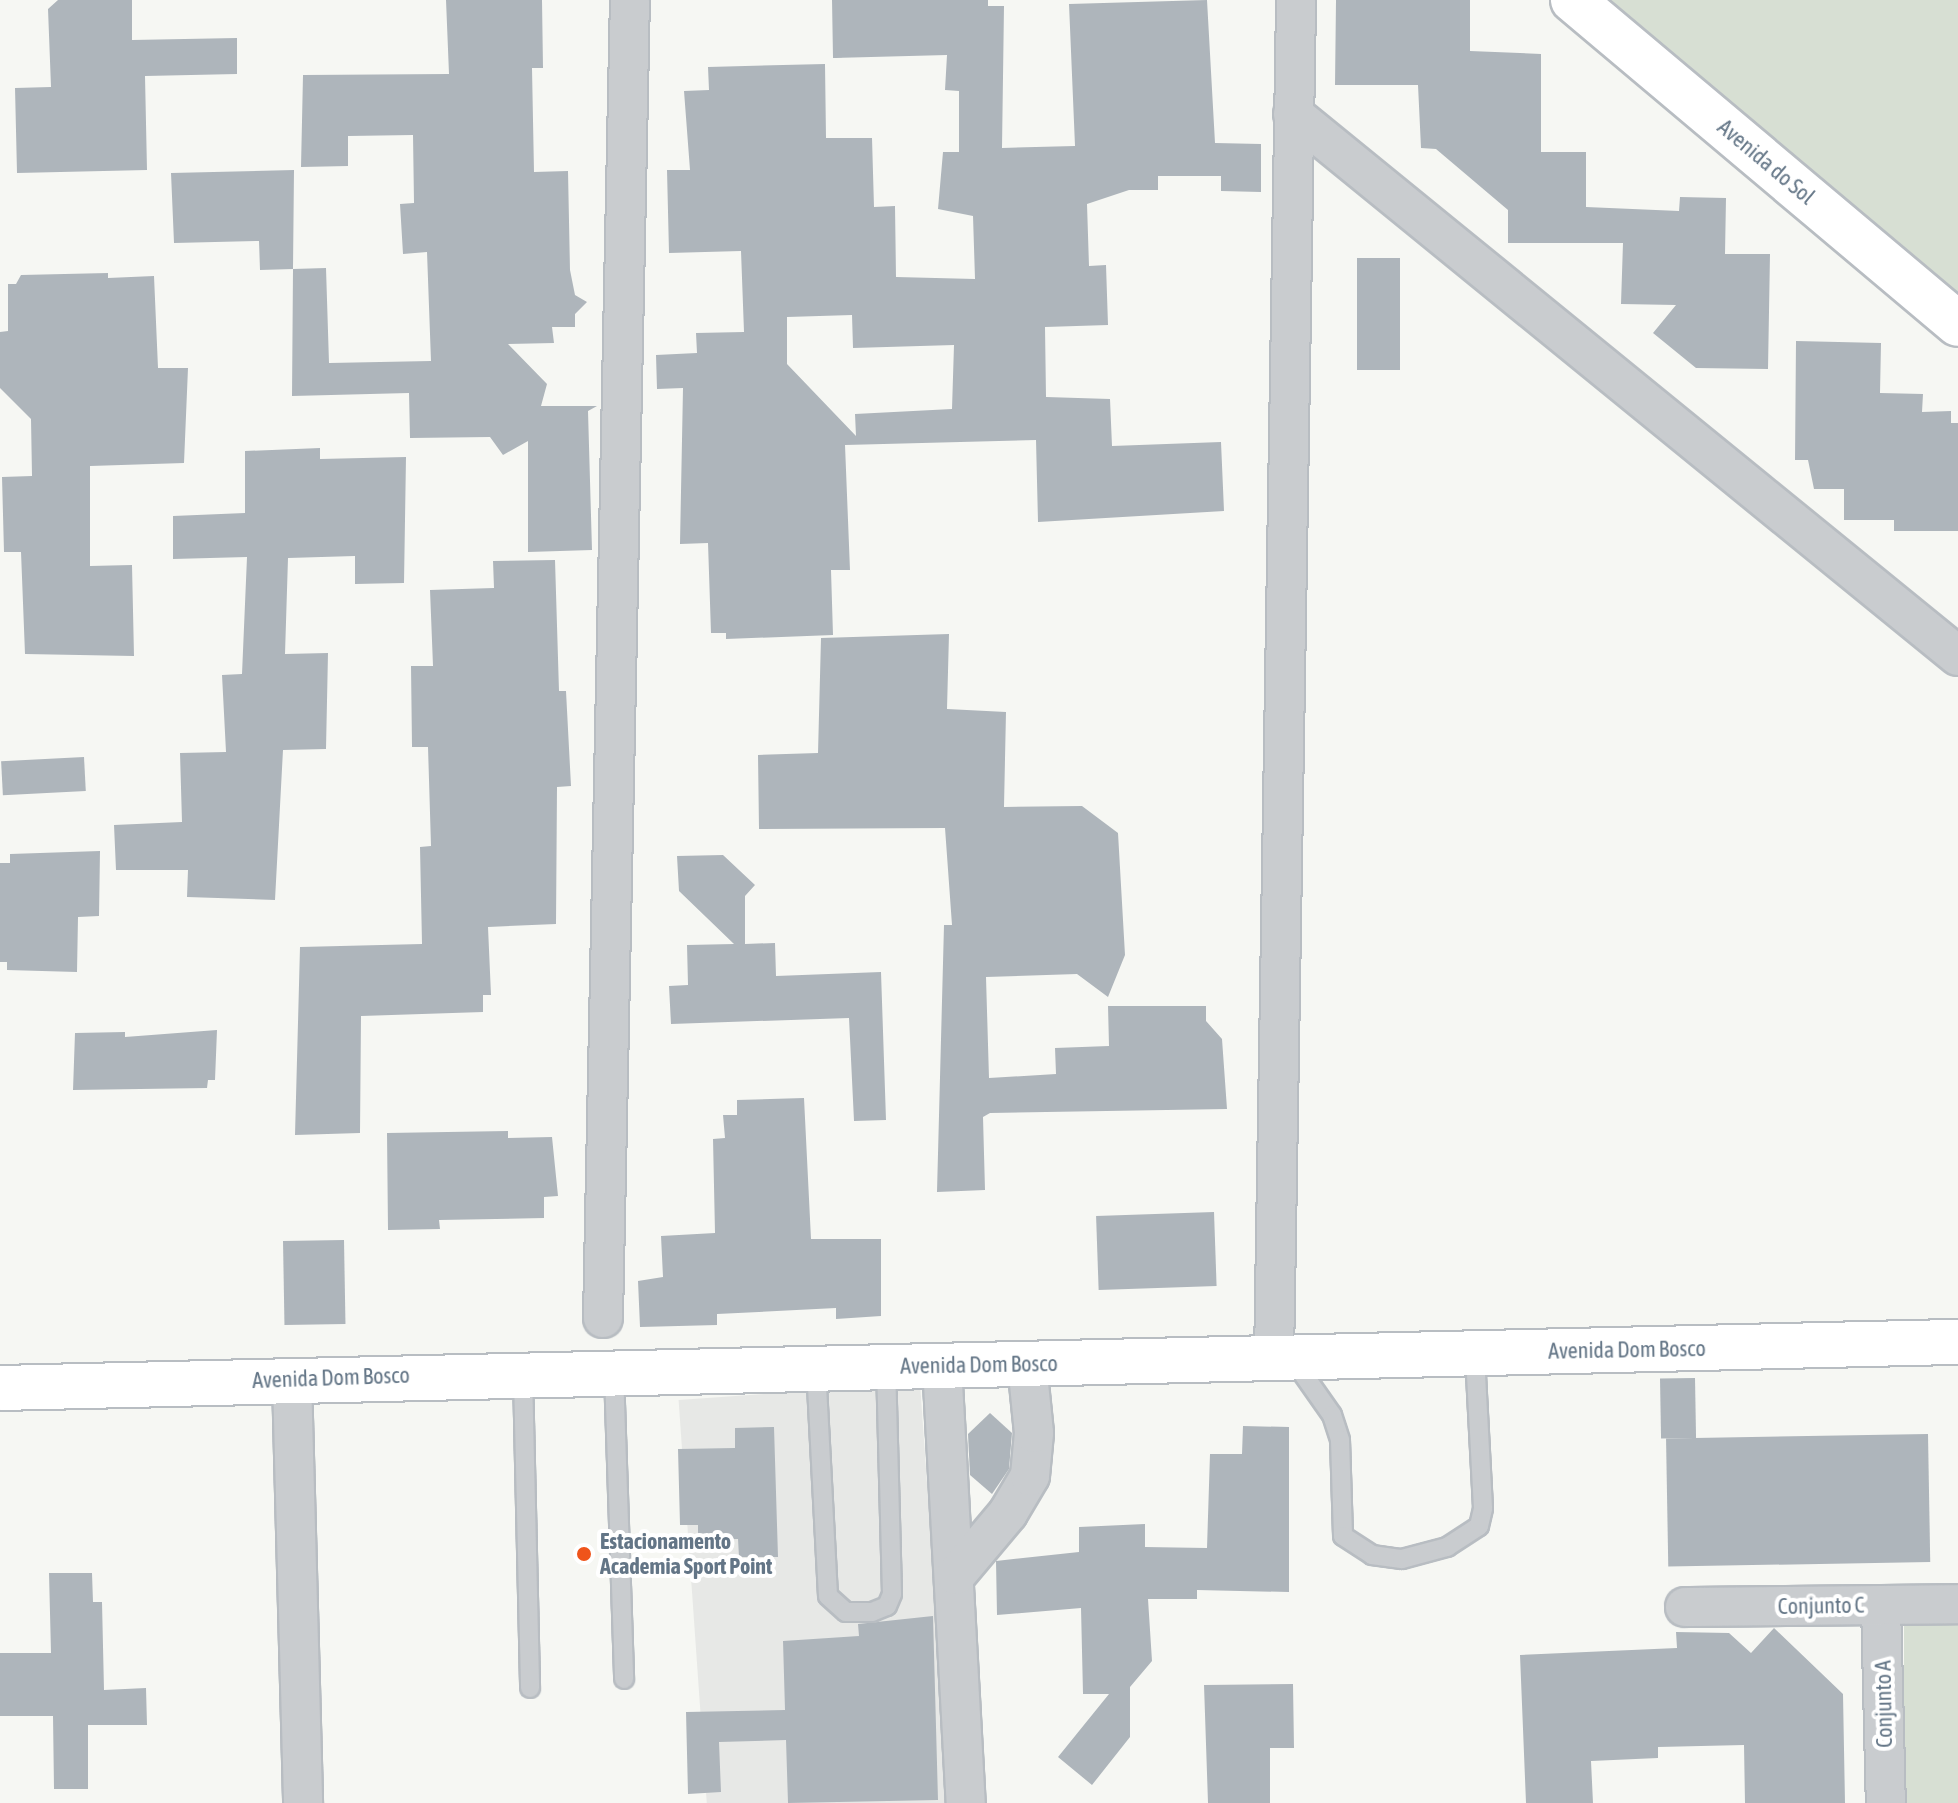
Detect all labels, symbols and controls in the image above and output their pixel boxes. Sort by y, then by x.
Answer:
street label: Avenida do Sol [1712,114,1820,210]
street label: Avenida Dom Bosco [1548,1335,1706,1365]
street label: Avenida Dom Bosco [900,1350,1058,1380]
street label: Avenida Dom Bosco [252,1362,410,1394]
place label: Estacionamento Academia Sport Point [600,1528,772,1580]
marker: Estacionamento Academia Sport Point [575,1545,593,1563]
street label: Conjunto C [1777,1592,1865,1620]
street label: Conjunto A [1870,1660,1898,1748]

